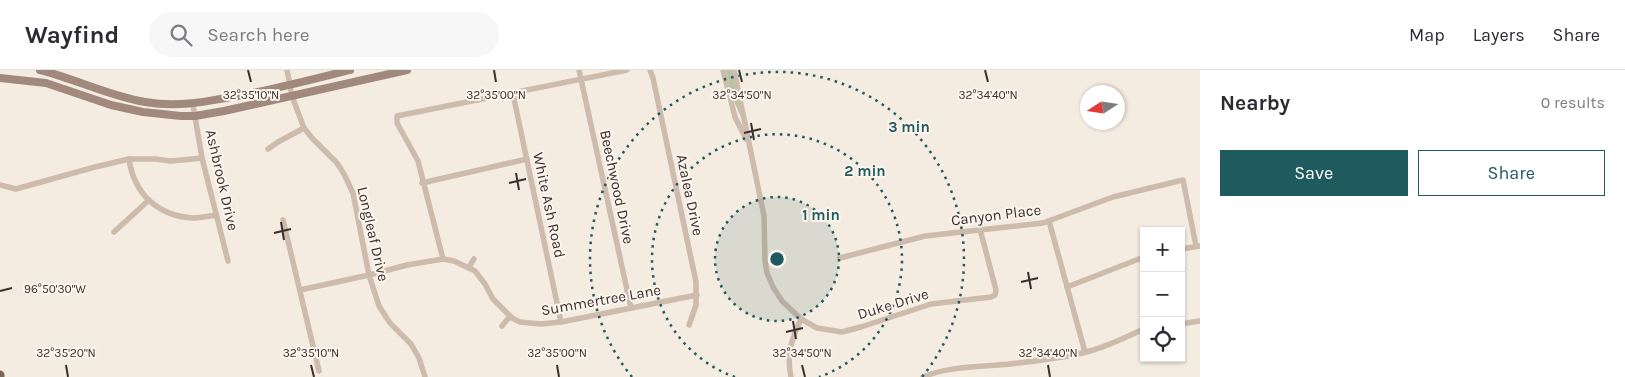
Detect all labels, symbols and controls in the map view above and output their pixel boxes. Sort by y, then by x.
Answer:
search box [149,12,499,57]
text: Wayfind [25,21,119,49]
icon: search [167,21,195,49]
text: Search here [207,24,309,46]
text: Map [1409,24,1445,46]
text: Layers [1473,24,1525,46]
text: Share [1553,24,1600,46]
north arrow [1080,85,1125,130]
text: 32°35'10"N [223,88,279,102]
text: 32°35'00"N [466,88,526,102]
text: 32°34'50"N [712,88,772,102]
text: 32°34'40"N [958,88,1018,102]
text: Nearby [1220,91,1290,115]
text: 0 results [1541,93,1605,112]
text: 3 min [888,118,930,136]
street label: Ashbrook Drive [202,128,242,232]
street label: Beechwood Drive [596,128,638,246]
button: Save [1220,150,1408,196]
button: Share [1418,150,1605,196]
street label: White Ash Road [529,151,569,259]
street label: Azalea Drive [673,153,707,237]
text: 2 min [844,162,886,180]
street label: Longleaf Drive [353,185,393,283]
street label: Canyon Place [950,201,1042,229]
text: 1 min [802,206,840,224]
map controls [1140,227,1185,362]
button: + [1140,227,1185,272]
centre of rings [768,250,786,268]
button: − [1140,272,1185,317]
street label: Summertree Lane [540,281,662,319]
text: 96°50'30"W [24,282,86,296]
street label: Duke Drive [855,285,931,323]
button: locate [1140,317,1185,362]
text: 32°35'20"N [36,346,96,360]
text: 32°35'10"N [283,346,339,360]
text: 32°35'00"N [527,346,587,360]
text: 32°34'50"N [772,346,832,360]
text: 32°34'40"N [1018,346,1078,360]

